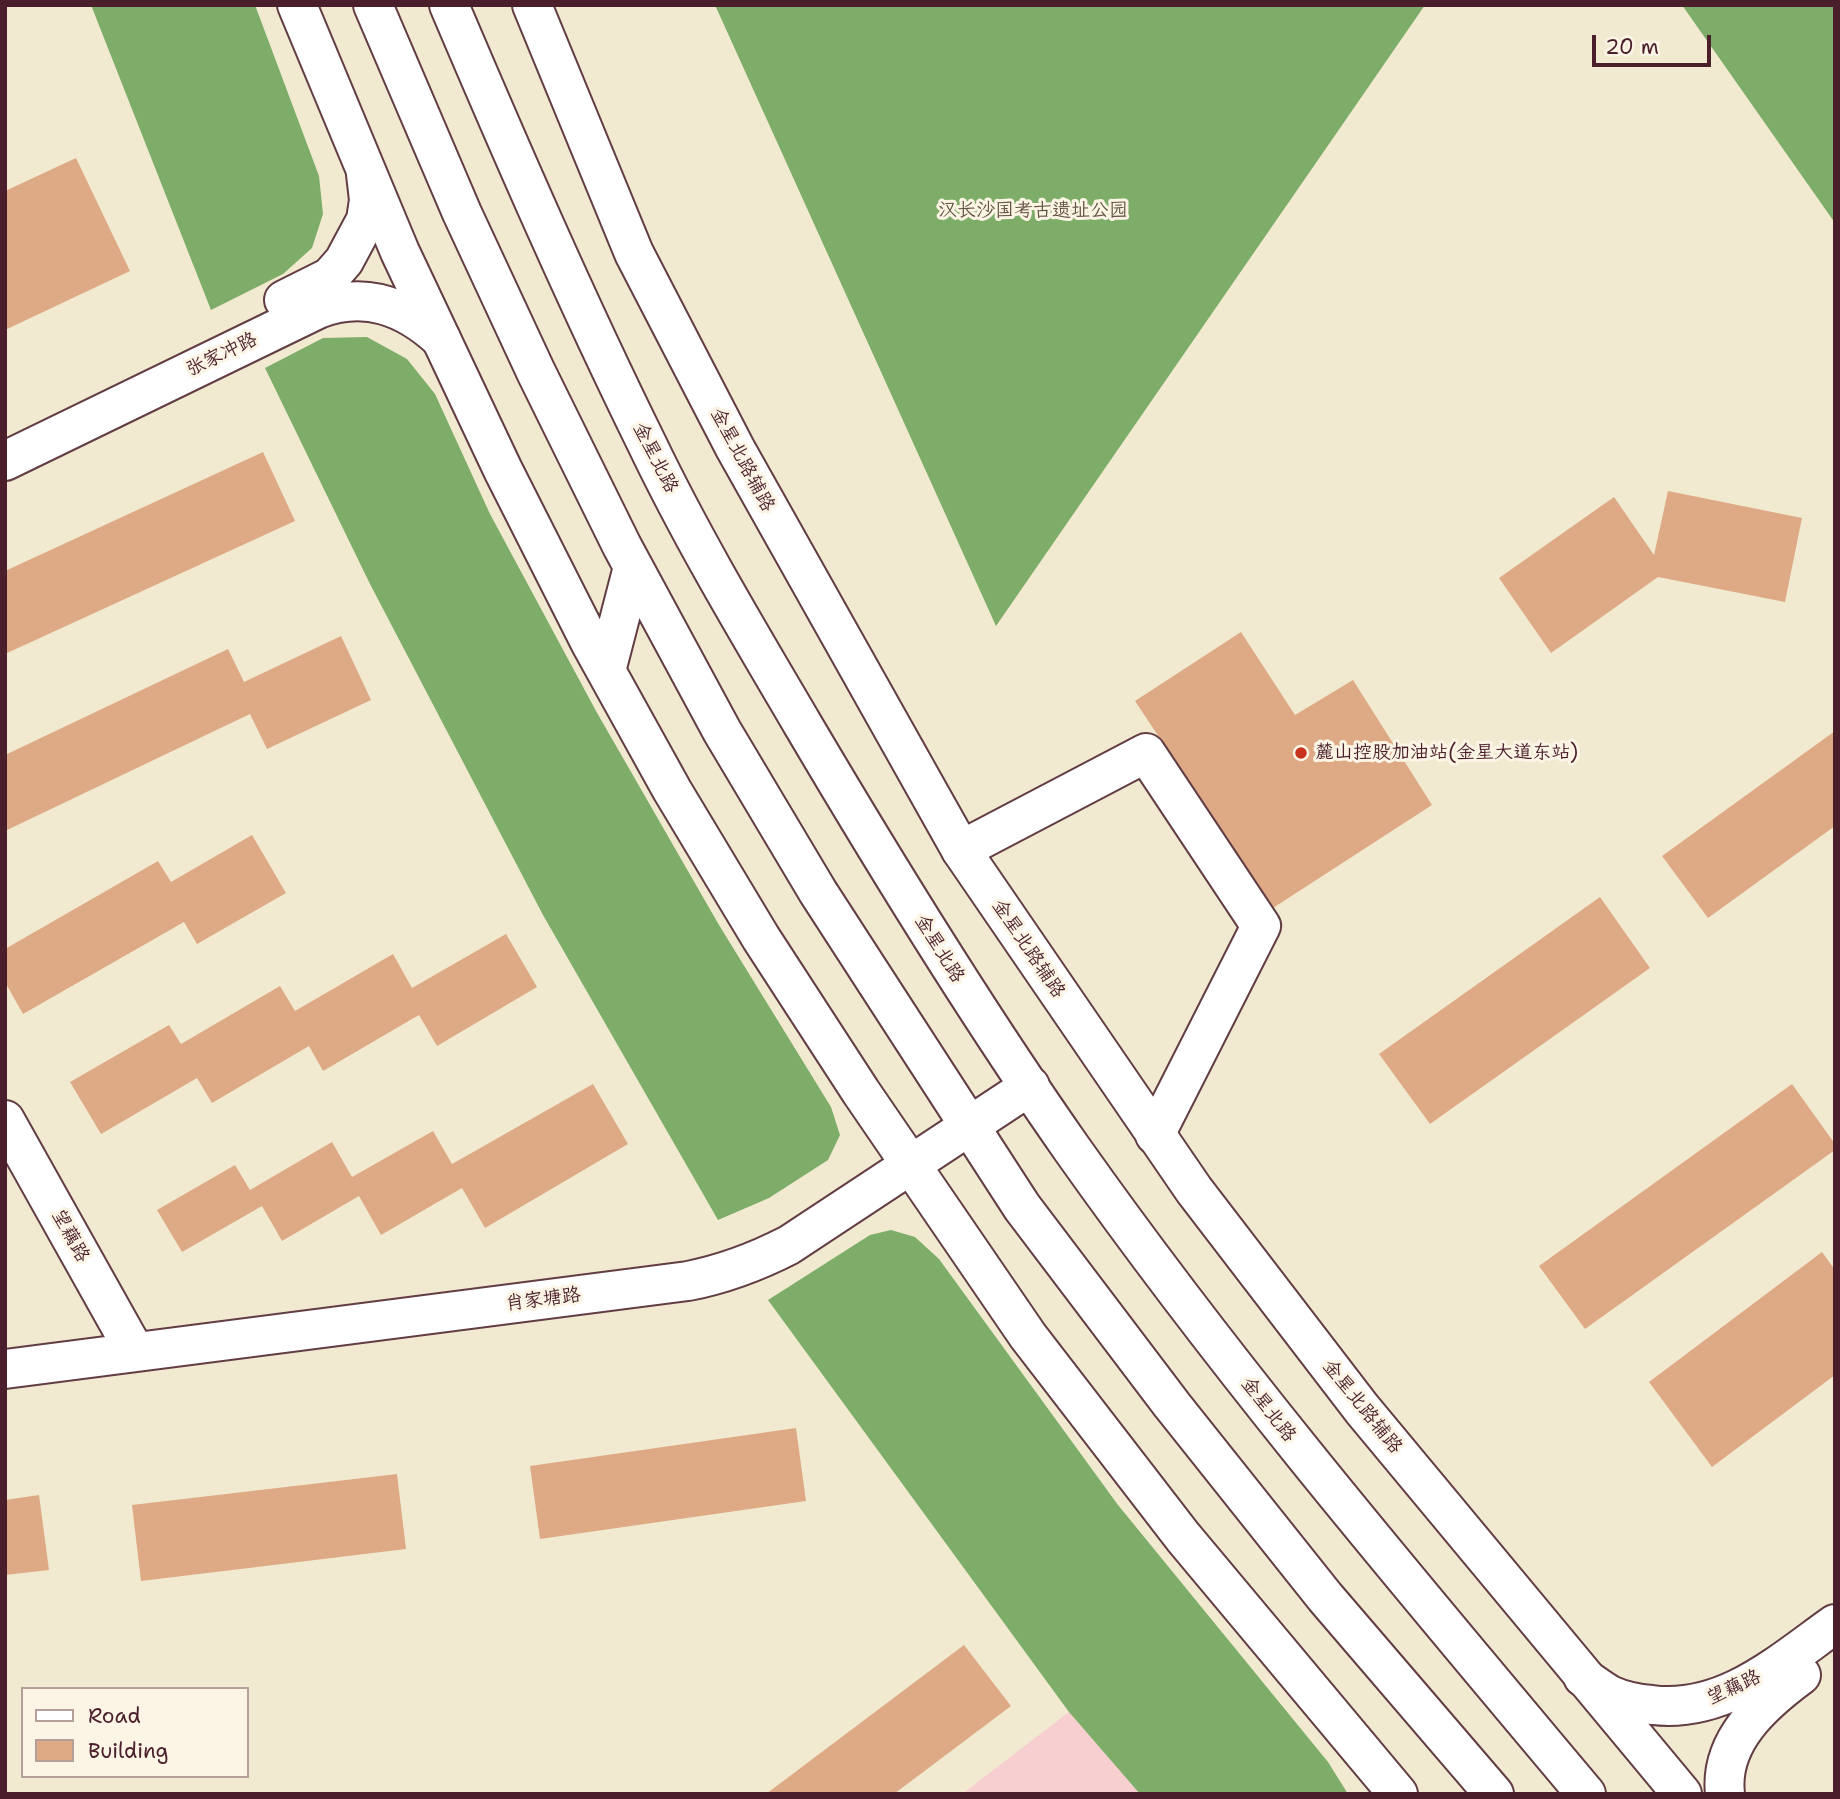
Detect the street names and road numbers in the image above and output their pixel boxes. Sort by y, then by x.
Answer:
street label: 张家冲路 [183,328,261,382]
street label: 金星北路辅路 [705,404,779,516]
street label: 金星北路 [628,419,682,497]
street label: 金星北路辅路 [987,895,1069,1003]
street label: 金星北路 [909,911,969,987]
street label: 望藕路 [46,1206,94,1266]
street label: 肖家塘路 [504,1284,582,1316]
street label: 金星北路辅路 [1317,1356,1407,1458]
street label: 金星北路 [1236,1373,1300,1447]
street label: 望藕路 [1703,1666,1765,1710]

